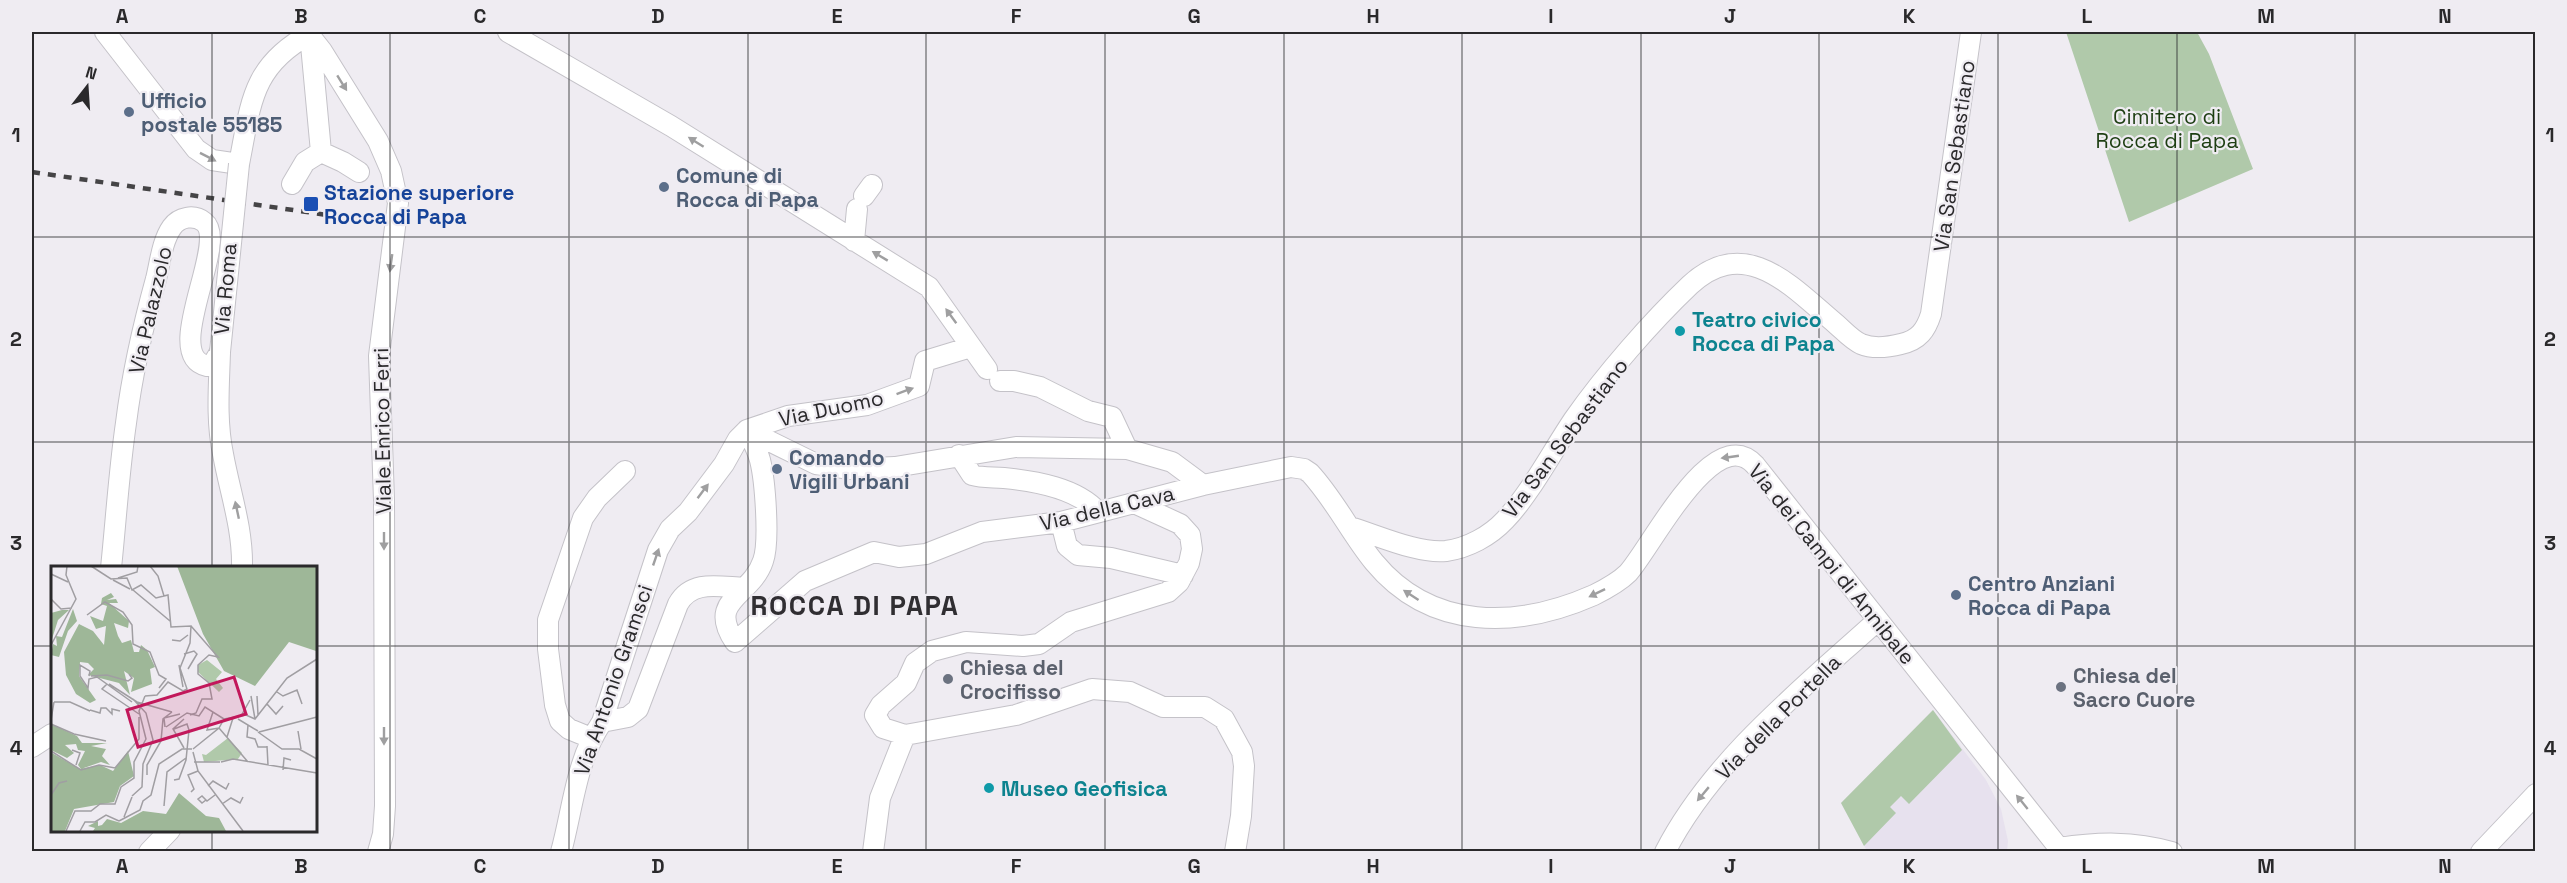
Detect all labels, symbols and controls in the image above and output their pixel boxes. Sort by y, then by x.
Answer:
text: A [116,3,129,29]
text: B [294,3,308,29]
text: C [474,3,487,29]
text: D [651,3,665,29]
text: E [831,3,843,29]
text: F [1011,3,1022,29]
text: G [1187,3,1201,29]
text: H [1366,3,1380,29]
text: I [1548,3,1554,29]
text: J [1724,3,1736,29]
text: K [1903,3,1916,29]
text: L [2082,3,2093,29]
text: M [2257,3,2275,29]
text: N [2438,3,2452,29]
north arrow [57,57,117,117]
street label: Via San Sebastiano [1927,58,1981,254]
text: N [83,62,99,85]
one-way arrow [336,75,347,91]
place label: Ufficio postale 55185 [141,87,282,138]
park label: Cimitero di Rocca di Papa [2096,103,2238,154]
marker: Ufficio postale 55185 [122,105,136,119]
text: 1 [11,122,21,148]
text: 1 [2545,122,2555,148]
one-way arrow [688,137,704,148]
one-way arrow [200,152,217,161]
place label: Comune di Rocca di Papa [676,162,819,213]
place label: Stazione superiore Rocca di Papa [324,179,514,230]
marker: Comune di Rocca di Papa [657,180,671,194]
marker: Stazione superiore Rocca di Papa [302,195,320,213]
street label: Via Roma [208,242,242,336]
street label: Via Palazzolo [122,244,178,376]
one-way arrow [871,251,888,261]
one-way arrow [386,254,395,273]
place label: Teatro civico Rocca di Papa [1692,306,1835,357]
one-way arrow [945,309,957,325]
marker: Teatro civico Rocca di Papa [1673,324,1687,338]
text: 2 [10,326,22,352]
text: 2 [2544,326,2556,352]
street label: Viale Enrico Ferri [367,348,397,514]
street label: Via San Sebastiano [1496,353,1634,523]
street label: Via Duomo [776,384,886,432]
one-way arrow [896,386,914,396]
place label: Comando Vigili Urbani [789,444,910,495]
one-way arrow [1720,452,1739,461]
street label: Via dei Campi di Annibale [1743,458,1921,670]
marker: Comando Vigili Urbani [770,462,784,476]
street label: Via della Cava [1037,479,1177,537]
one-way arrow [697,483,710,499]
one-way arrow [231,501,241,519]
text: 3 [10,530,22,556]
text: 3 [2544,530,2556,556]
one-way arrow [379,532,389,551]
one-way arrow [651,548,661,566]
inset map [51,566,316,832]
place label: Centro Anziani Rocca di Papa [1968,570,2115,621]
street label: Via Antonio Gramsci [568,581,658,779]
district label: ROCCA DI PAPA [751,588,959,623]
one-way arrow [1589,588,1606,597]
marker: Centro Anziani Rocca di Papa [1949,588,1963,602]
one-way arrow [1403,589,1419,600]
street label: Via della Portella [1710,649,1846,785]
place label: Chiesa del Crocifisso [960,654,1064,705]
place label: Chiesa del Sacro Cuore [2073,662,2195,713]
marker: Chiesa del Crocifisso [941,672,955,686]
marker: Chiesa del Sacro Cuore [2054,680,2068,694]
one-way arrow [379,727,389,746]
text: 4 [10,735,23,761]
text: 4 [2544,735,2557,761]
place label: Museo Geofisica [1001,775,1168,802]
marker: Museo Geofisica [982,781,996,795]
one-way arrow [1696,786,1709,802]
one-way arrow [2017,795,2029,810]
text: A [116,853,129,879]
text: B [294,853,308,879]
text: C [474,853,487,879]
text: D [651,853,665,879]
text: E [831,853,843,879]
text: F [1011,853,1022,879]
text: G [1187,853,1201,879]
text: H [1366,853,1380,879]
text: I [1548,853,1554,879]
text: J [1724,853,1736,879]
text: K [1903,853,1916,879]
text: L [2082,853,2093,879]
text: M [2257,853,2275,879]
text: N [2438,853,2452,879]

